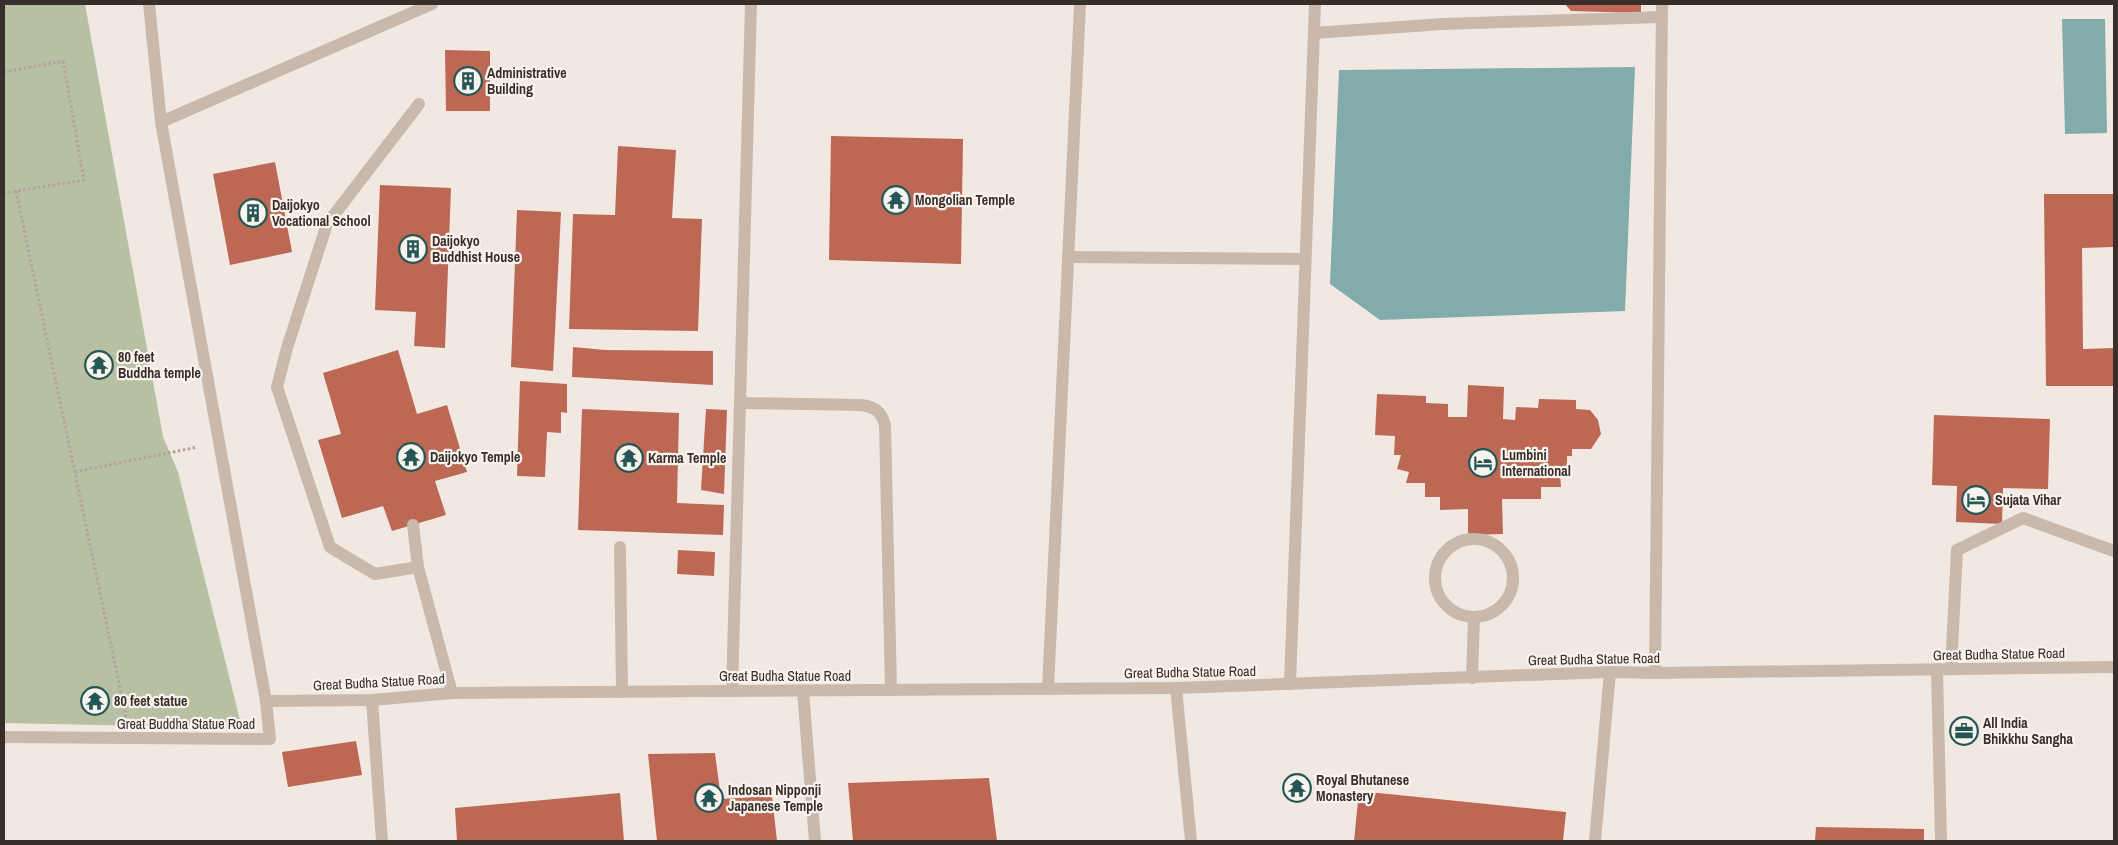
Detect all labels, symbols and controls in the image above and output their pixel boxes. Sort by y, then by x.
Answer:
place label: Administrative Building [487,64,567,98]
building icon: Administrative Building [453,66,483,96]
temple icon: Mongolian Temple [881,185,911,215]
place label: Mongolian Temple [915,191,1015,209]
place label: Daijokyo Vocational School [272,196,371,230]
building icon: Daijokyo Vocational School [238,198,268,228]
place label: Daijokyo Buddhist House [432,232,520,266]
building icon: Daijokyo Buddhist House [398,234,428,264]
place label: 80 feet Buddha temple [118,348,201,382]
temple icon: 80 feet Buddha temple [84,350,114,380]
temple icon: Daijokyo Temple [396,442,426,472]
temple icon: Karma Temple [614,443,644,473]
place label: Lumbini International [1502,446,1571,480]
place label: Daijokyo Temple [430,448,520,466]
hotel icon: Lumbini International [1468,448,1498,478]
place label: Karma Temple [648,449,726,467]
hotel icon: Sujata Vihar [1961,485,1991,515]
place label: Sujata Vihar [1995,491,2062,509]
street label: Great Budha Statue Road [1933,644,2065,664]
street label: Great Budha Statue Road [1528,649,1660,669]
street label: Great Budha Statue Road [1124,662,1256,682]
street label: Great Budha Statue Road [719,667,851,685]
street label: Great Budha Statue Road [313,670,445,694]
temple icon: 80 feet statue [80,686,110,716]
place label: 80 feet statue [114,692,187,710]
place label: All India Bhikkhu Sangha [1983,714,2074,748]
street label: Great Buddha Statue Road [117,715,255,733]
office icon: All India Bhikkhu Sangha [1949,716,1979,746]
place label: Royal Bhutanese Monastery [1316,771,1409,805]
temple icon: Royal Bhutanese Monastery [1282,773,1312,803]
place label: Indosan Nipponji Japanese Temple [728,781,823,815]
temple icon: Indosan Nipponji Japanese Temple [694,783,724,813]

